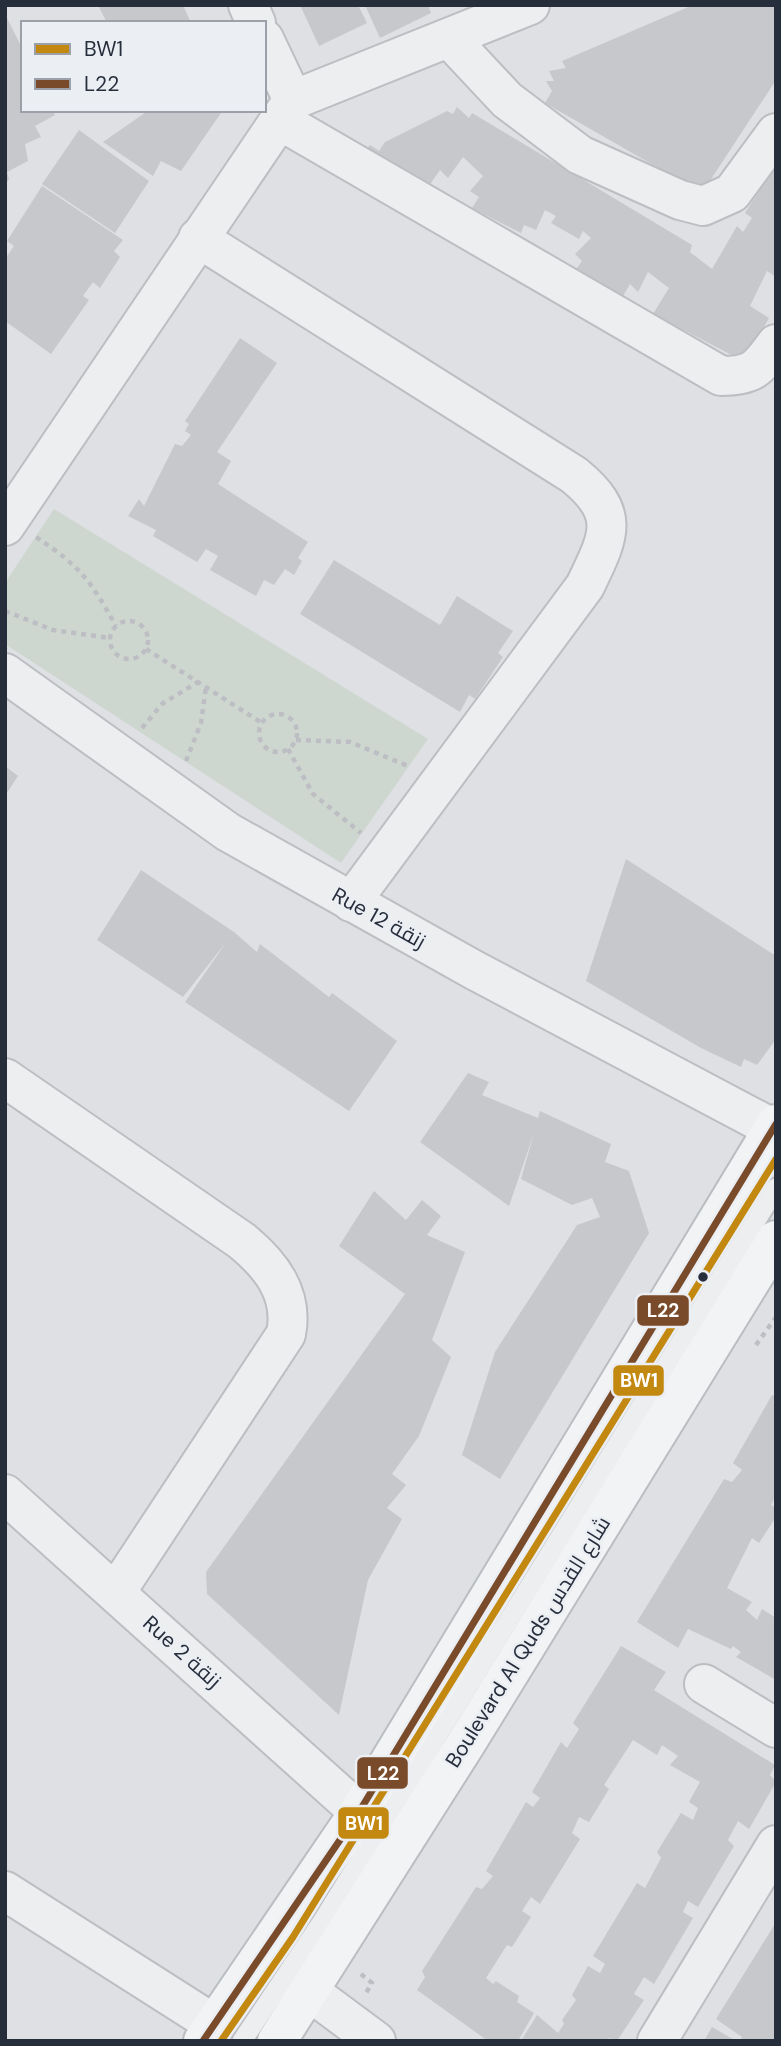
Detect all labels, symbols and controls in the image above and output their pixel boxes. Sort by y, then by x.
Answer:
legend [21,21,266,112]
text: BW1 [84,35,123,63]
text: L22 [84,70,119,98]
street label: Rue 12 زنقة [327,881,431,955]
unlabelled marker [696,1270,710,1284]
line badge: L22 [636,1294,690,1327]
text: L22 [647,1298,679,1323]
line badge: BW1 [612,1364,665,1397]
text: BW1 [620,1368,658,1393]
street label: Boulevard Al Quds شارع القدس [439,1511,617,1773]
street label: Rue 2 زنقة [137,1609,227,1695]
line badge: L22 [356,1756,409,1790]
text: L22 [367,1761,399,1786]
line badge: BW1 [337,1806,390,1840]
text: BW1 [345,1811,383,1836]

